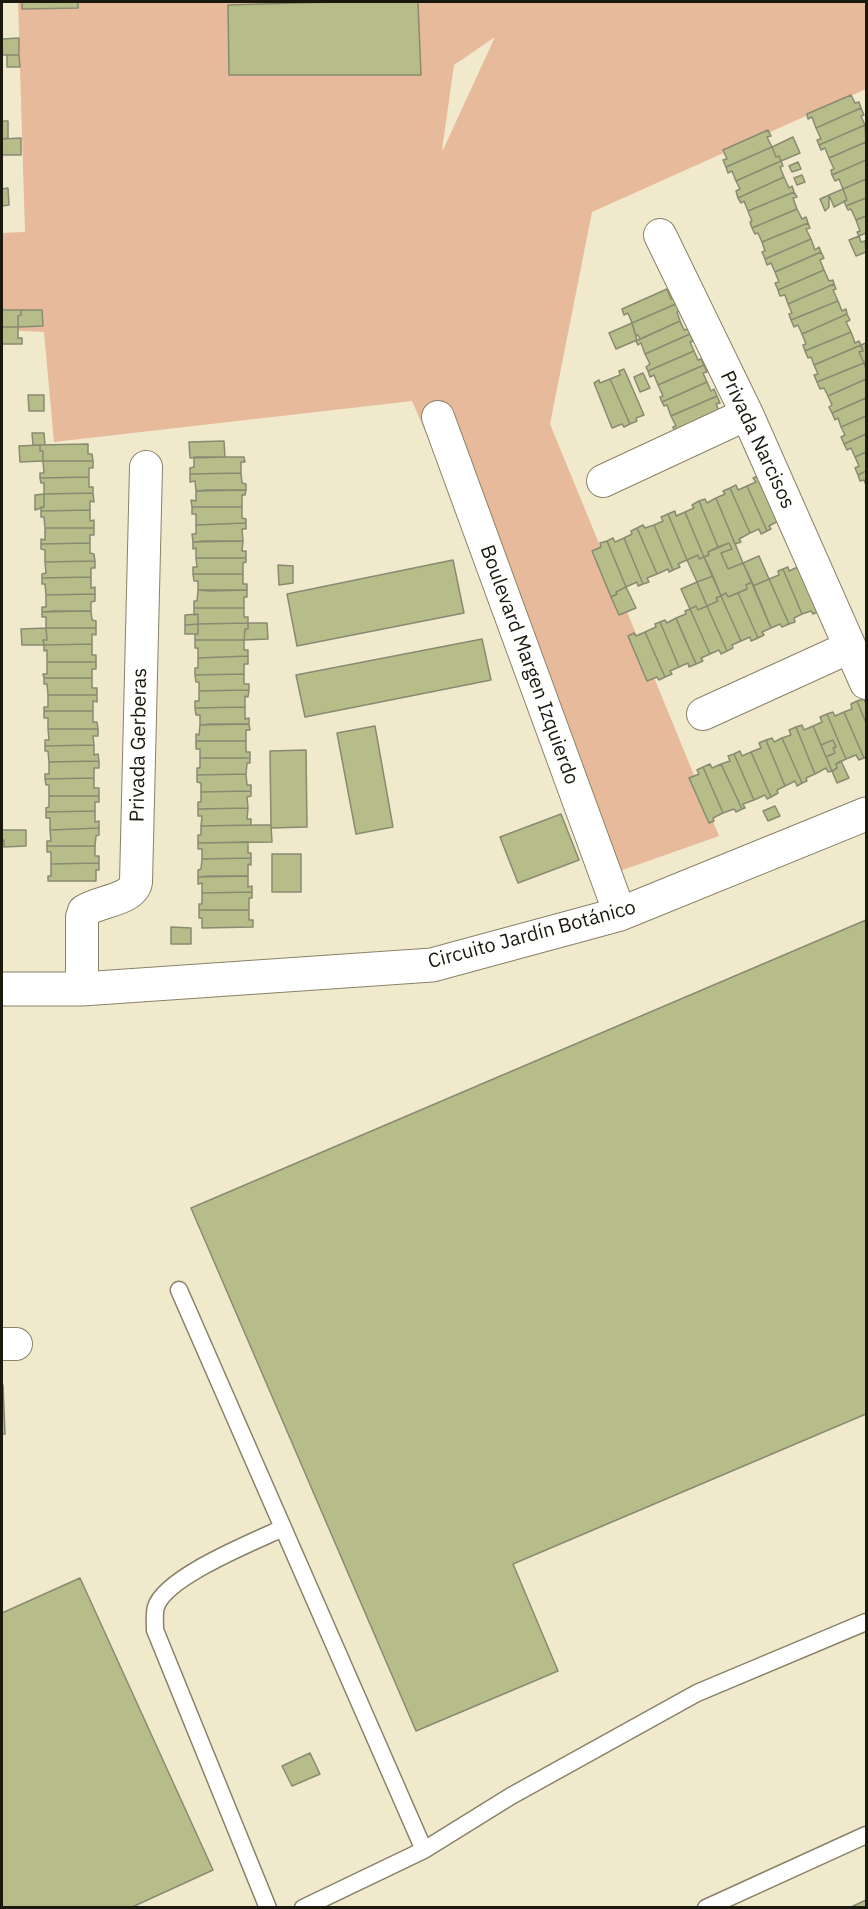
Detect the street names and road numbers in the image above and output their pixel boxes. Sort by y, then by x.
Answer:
street label: Privada Narcisos [715,367,799,513]
street label: Boulevard Margen Izquierdo [474,542,584,788]
street label: Privada Gerberas [126,668,152,822]
street label: Circuito Jardín Botánico [425,896,639,974]

